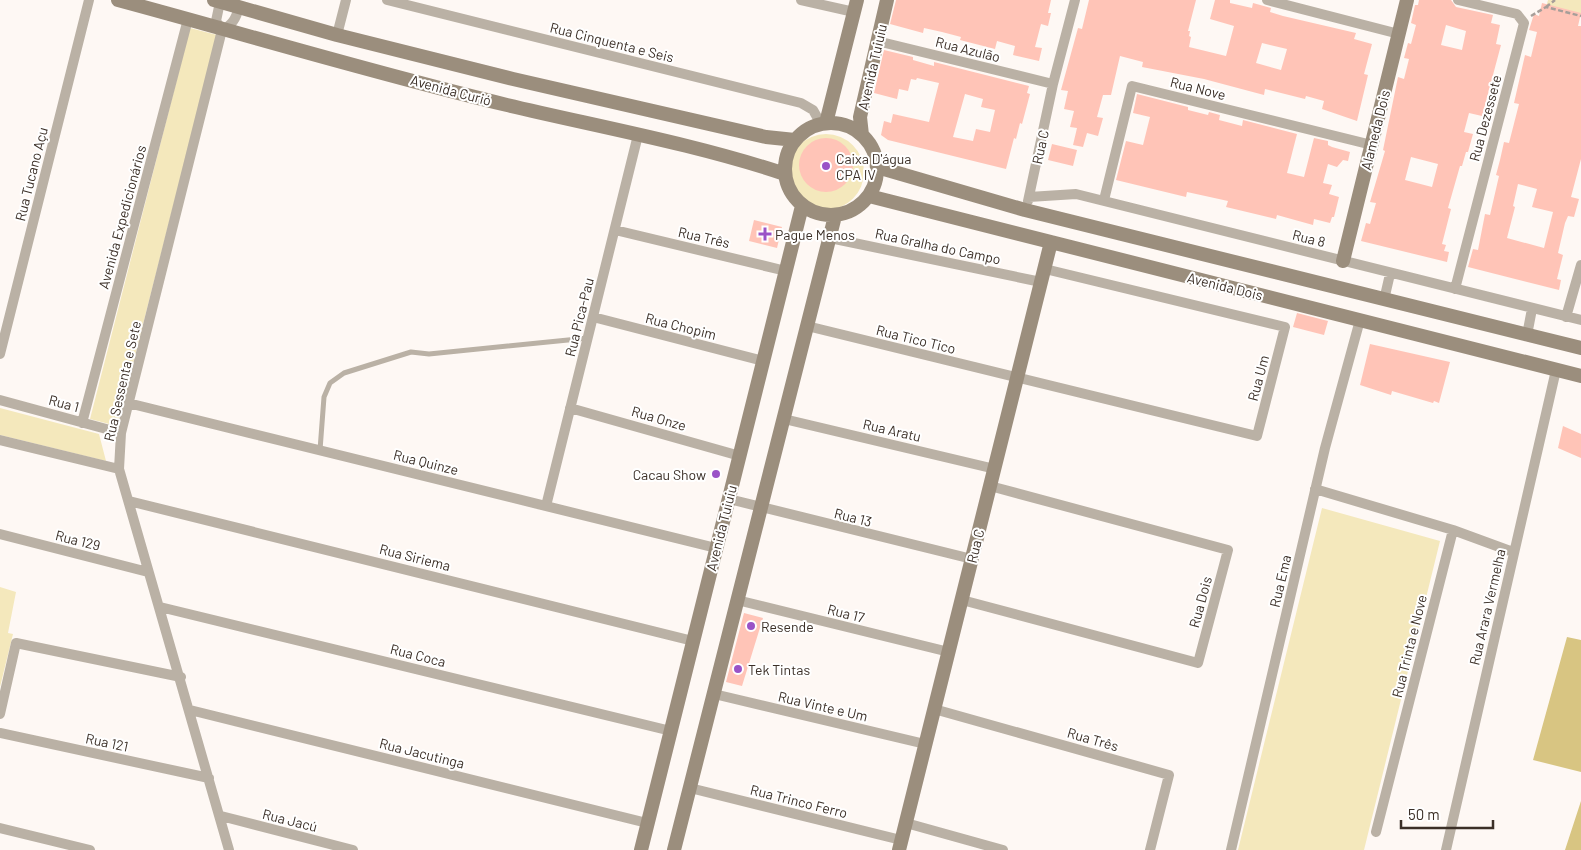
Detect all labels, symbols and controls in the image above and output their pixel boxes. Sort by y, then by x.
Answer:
street label: Rua Cinquenta e Seis [548,18,676,66]
street label: Avenida Tuiuiu [854,22,890,112]
street label: Rua Azulão [934,33,1002,65]
street label: Avenida Curió [409,71,493,109]
street label: Rua Nove [1168,73,1228,103]
street label: Rua Dezessete [1465,73,1505,163]
street label: Alameda Dois [1357,88,1393,172]
street label: Rua Tucano Açu [11,125,51,223]
street label: Rua C [1028,128,1052,166]
street label: Avenida Expedicionários [95,143,149,291]
place label: Caixa D'água CPA IV [836,150,911,183]
marker: Caixa D'água CPA IV [820,160,832,172]
street label: Rua Três [677,223,732,251]
street label: Rua Gralha do Campo [874,224,1002,268]
place label: Pague Menos [775,226,855,243]
street label: Rua 8 [1291,226,1327,250]
marker: Pague Menos [759,228,771,240]
street label: Avenida Dois [1185,268,1265,304]
street label: Rua Pica-Pau [561,276,597,358]
street label: Rua Chopim [644,309,718,343]
street label: Rua Sessenta e Sete [100,319,144,443]
street label: Rua Tico Tico [875,321,957,357]
street label: Rua Um [1244,353,1272,403]
street label: Rua 1 [47,391,81,415]
street label: Rua Onze [630,402,688,434]
street label: Rua Aratu [861,415,923,445]
street label: Rua Quinze [392,446,460,478]
place label: Cacau Show [633,466,706,483]
marker: Cacau Show [710,468,722,480]
street label: Avenida Tuiuiu [702,483,740,573]
street label: Rua 13 [832,504,874,530]
street label: Rua 129 [54,526,102,554]
street label: Rua C [963,527,987,565]
street label: Rua Siriema [378,540,452,574]
street label: Rua Arara Vermelha [1465,547,1509,667]
street label: Rua Ema [1266,553,1294,609]
street label: Rua Dois [1185,574,1215,630]
street label: Rua Trinta e Nove [1388,593,1430,699]
street label: Rua 17 [826,600,867,626]
place label: Resende [761,618,814,635]
marker: Resende [745,620,757,632]
street label: Rua Coca [388,640,448,670]
place label: Tek Tintas [748,661,810,678]
marker: Tek Tintas [732,663,744,675]
street label: Rua Vinte e Um [777,687,869,725]
street label: Rua Três [1065,724,1121,754]
street label: Rua 121 [84,729,130,755]
street label: Rua Jacutinga [378,734,466,772]
street label: Rua Trinco Ferro [749,781,849,821]
scale bar [1401,798,1494,830]
street label: Rua Jacú [261,805,319,835]
text: 50 m [1408,805,1440,823]

